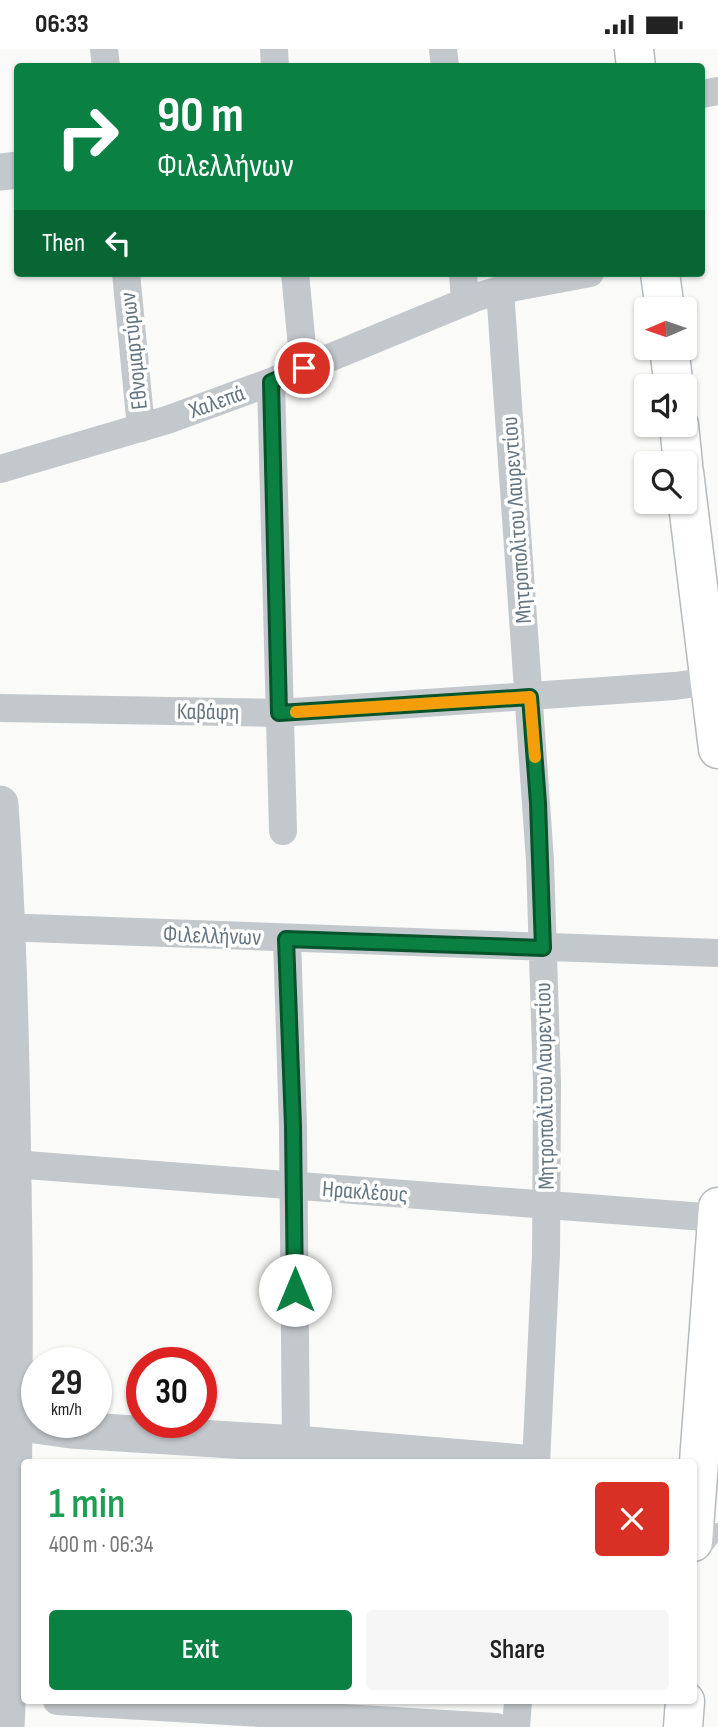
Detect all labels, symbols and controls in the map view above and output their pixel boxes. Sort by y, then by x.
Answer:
text: 06:33 [35,9,89,40]
text: 90 m [157,87,244,146]
icon: right [42,91,133,182]
text: Φιλελλήνων [157,147,293,186]
icon: left [99,224,137,262]
text: Then [42,228,85,259]
street label: Εθνομαρτύρων [114,291,154,411]
north arrow [634,297,696,361]
map controls [634,297,697,514]
pin [274,338,334,398]
icon: arrive [285,349,323,387]
button: sound [634,374,697,437]
street label: Χαλεπά [184,379,249,425]
street label: Μητροπολίτου Λαυρεντίου [496,416,538,624]
button: search [634,451,697,514]
street label: Καβάφη [177,697,239,727]
street label: Φιλελλήνων [163,920,261,952]
street label: Μητροπολίτου Λαυρεντίου [529,982,561,1190]
street label: Ηρακλέους [321,1175,409,1209]
position arrow [258,1253,332,1327]
speed limit sign: 30 [126,1347,217,1438]
text: 29 [51,1362,82,1405]
text: km/h [51,1399,82,1420]
text: 1 min [49,1479,125,1530]
button: close [595,1482,669,1556]
text: 400 m · 06:34 [49,1531,153,1559]
button: Exit [49,1610,352,1690]
button: Share [366,1610,669,1690]

